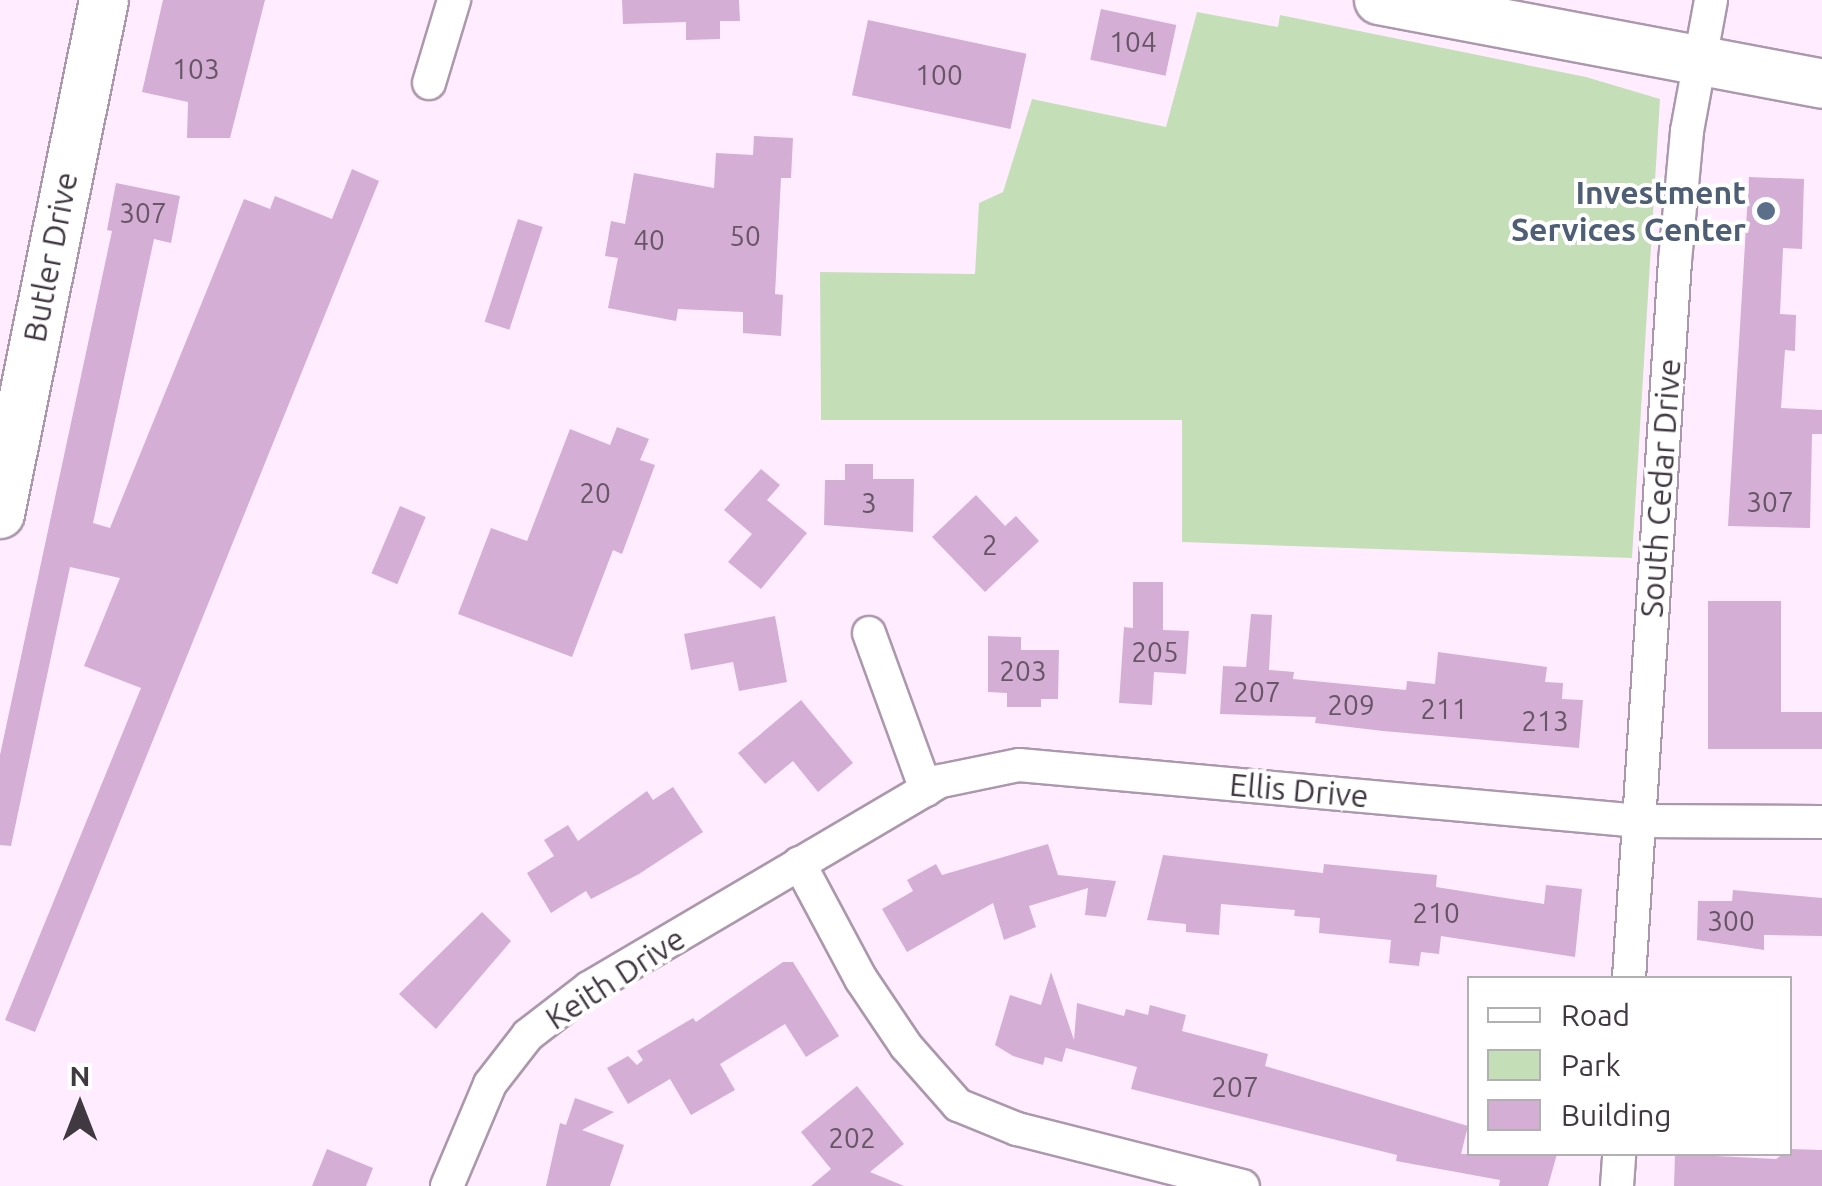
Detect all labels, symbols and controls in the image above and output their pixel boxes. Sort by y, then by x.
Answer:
house number: 104 [1109,25,1157,59]
house number: 103 [172,52,220,86]
house number: 100 [915,58,963,92]
street label: Butler Drive [15,169,85,345]
place label: Investment Services Center [1511,174,1746,249]
house number: 307 [119,196,167,230]
marker: Investment Services Center [1755,200,1777,222]
house number: 50 [729,219,761,253]
house number: 40 [633,223,665,257]
street label: South Cedar Drive [1632,357,1688,619]
house number: 20 [579,476,611,510]
house number: 307 [1746,485,1794,519]
house number: 3 [861,486,877,520]
house number: 2 [982,528,998,562]
house number: 205 [1131,635,1179,669]
house number: 203 [999,654,1047,688]
house number: 207 [1233,675,1281,709]
house number: 209 [1327,688,1375,722]
house number: 211 [1420,692,1468,726]
house number: 213 [1521,704,1569,738]
street label: Ellis Drive [1228,765,1370,815]
house number: 210 [1412,896,1460,930]
house number: 300 [1707,904,1755,938]
street label: Keith Drive [538,919,692,1037]
legend [1467,976,1792,1156]
text: Road [1561,998,1630,1032]
text: Park [1561,1048,1621,1082]
north arrow [30,1056,130,1156]
text: N [70,1060,90,1091]
house number: 207 [1211,1070,1259,1104]
text: Building [1561,1098,1672,1132]
house number: 202 [828,1121,876,1155]

